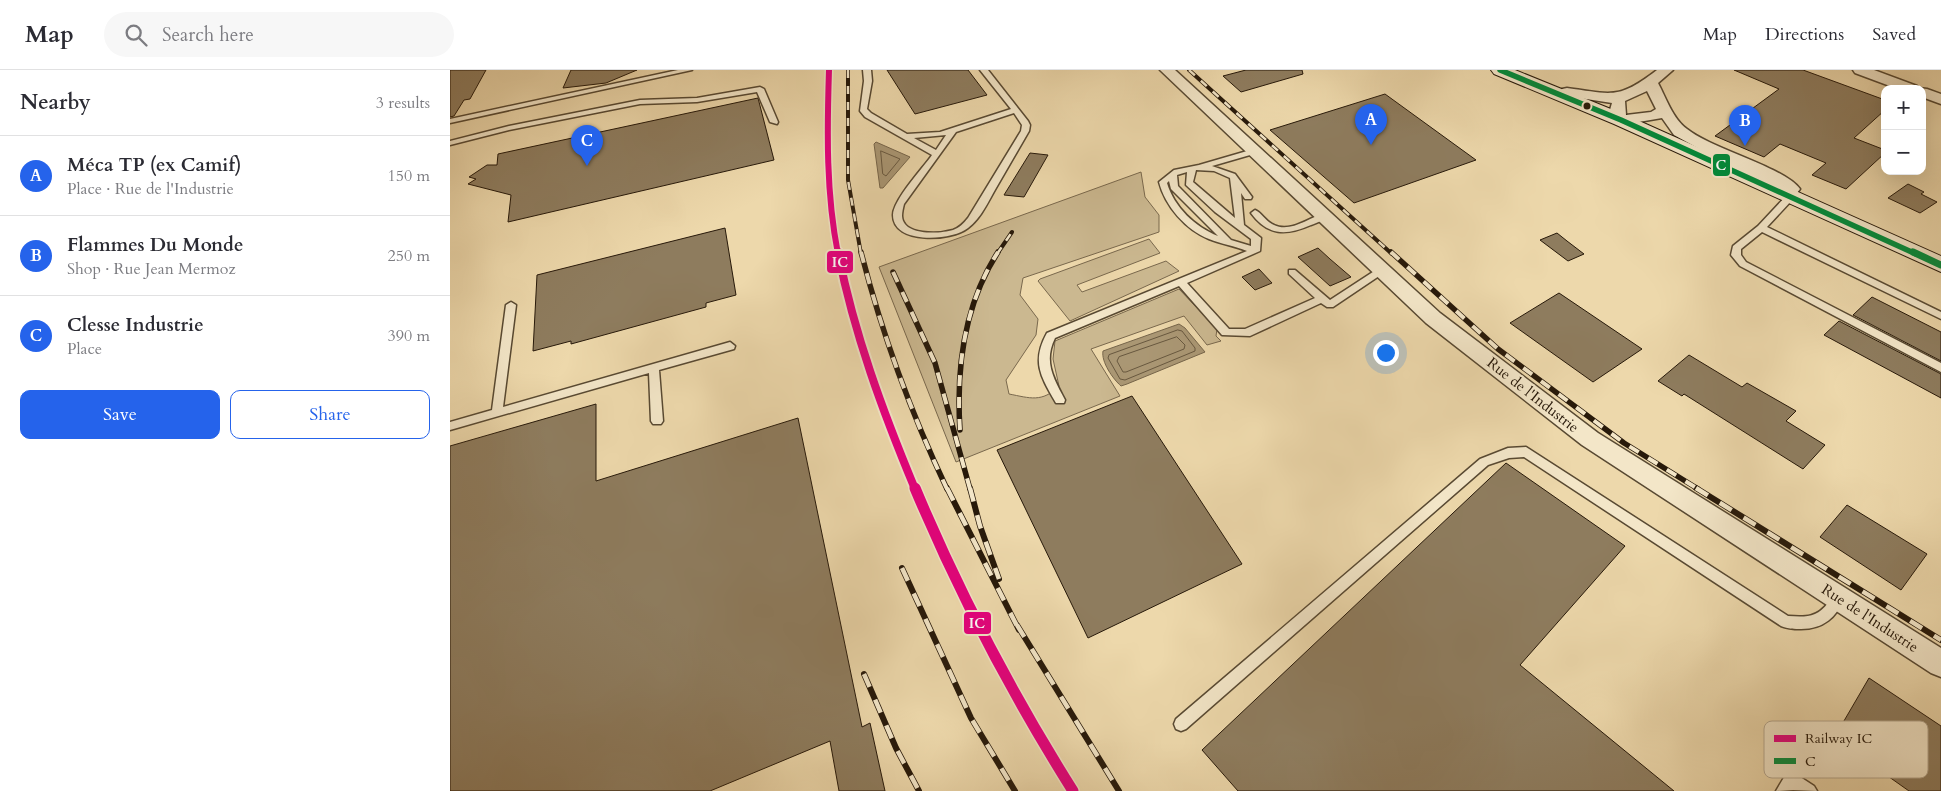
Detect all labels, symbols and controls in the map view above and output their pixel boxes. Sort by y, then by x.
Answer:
search box [104,12,454,57]
text: Map [25,18,74,51]
icon: search [122,21,150,49]
text: Search here [162,22,254,48]
text: Map [1703,22,1737,47]
text: Directions [1765,22,1844,47]
text: Saved [1872,22,1916,47]
map controls [1881,85,1926,175]
button: + [1881,85,1926,130]
text: Nearby [20,88,91,117]
text: 3 results [376,92,430,114]
unlabelled marker [1582,101,1592,111]
pin: A [1355,104,1387,145]
pin: B [1729,105,1761,146]
pin: C [571,125,603,166]
button: − [1881,130,1926,175]
text: Méca TP (ex Camif) [67,152,241,178]
line badge: C [1712,153,1731,177]
text: C [1716,156,1727,175]
text: A [30,165,42,187]
text: 150 m [388,165,430,187]
text: Place · Rue de l'Industrie [67,178,234,200]
text: Flammes Du Monde [67,232,243,258]
text: B [30,245,42,267]
text: 250 m [388,245,430,267]
line badge: IC [826,250,854,274]
text: IC [832,253,848,272]
text: Shop · Rue Jean Mermoz [67,258,236,280]
text: Clesse Industrie [67,312,204,338]
text: C [30,325,42,347]
text: 390 m [388,325,430,347]
text: Place [67,338,102,360]
your location [1373,340,1399,366]
street label: Rue de l'Industrie [1483,353,1583,437]
button: Save [20,390,220,439]
button: Share [230,390,430,439]
street label: Rue de l'Industrie [1818,579,1922,657]
line badge: IC [963,611,992,635]
text: IC [969,614,985,633]
legend [1764,721,1928,778]
text: Railway IC [1805,729,1872,748]
text: C [1805,752,1816,771]

